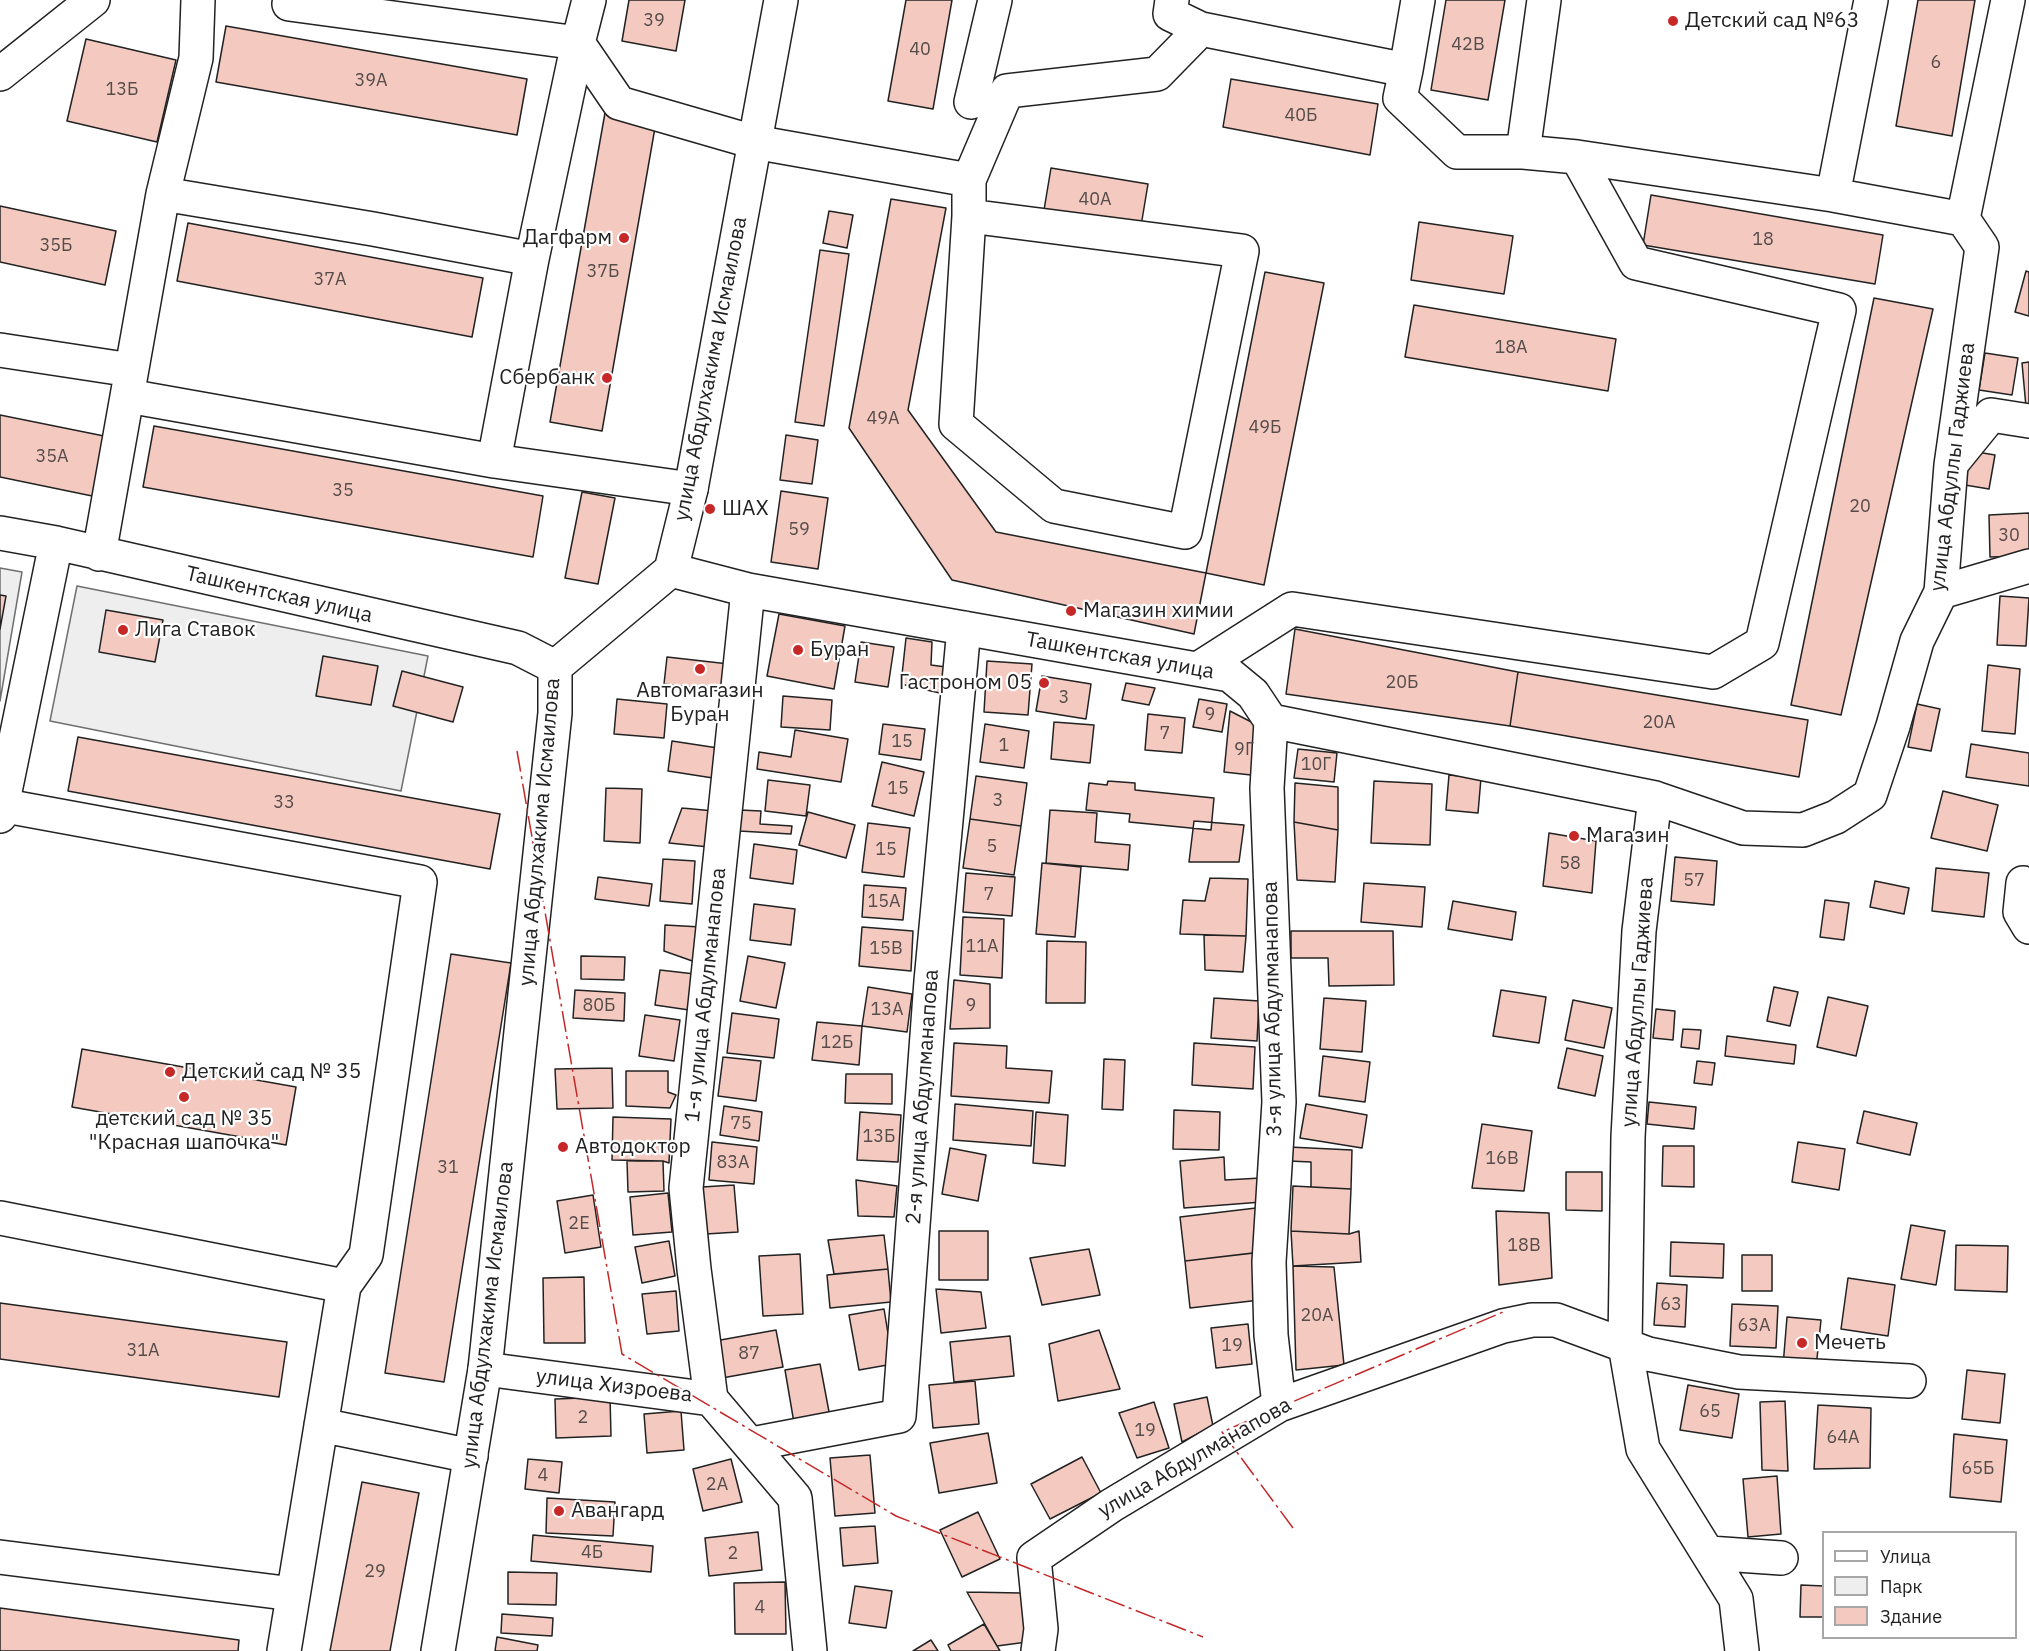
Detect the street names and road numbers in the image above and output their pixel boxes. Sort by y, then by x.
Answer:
street label: улица Абдулхакима Исмаилова [669,215,753,523]
street label: улица Абдуллы Гаджиева [1925,341,1981,593]
street label: Ташкентская улица [183,561,375,629]
street label: Ташкентская улица [1024,627,1216,685]
street label: улица Абдулхакима Исмаилова [514,677,566,987]
street label: 1-я улица Абдулманапова [680,866,732,1124]
street label: улица Абдуллы Гаджиева [1617,876,1659,1128]
street label: 3-я улица Абдулманапова [1258,881,1288,1137]
street label: 2-я улица Абдулманапова [902,968,944,1226]
street label: улица Абдулхакима Исмаилова [457,1160,519,1470]
street label: улица Хизроева [534,1364,694,1408]
street label: улица Абдулманапова [1094,1392,1296,1524]

